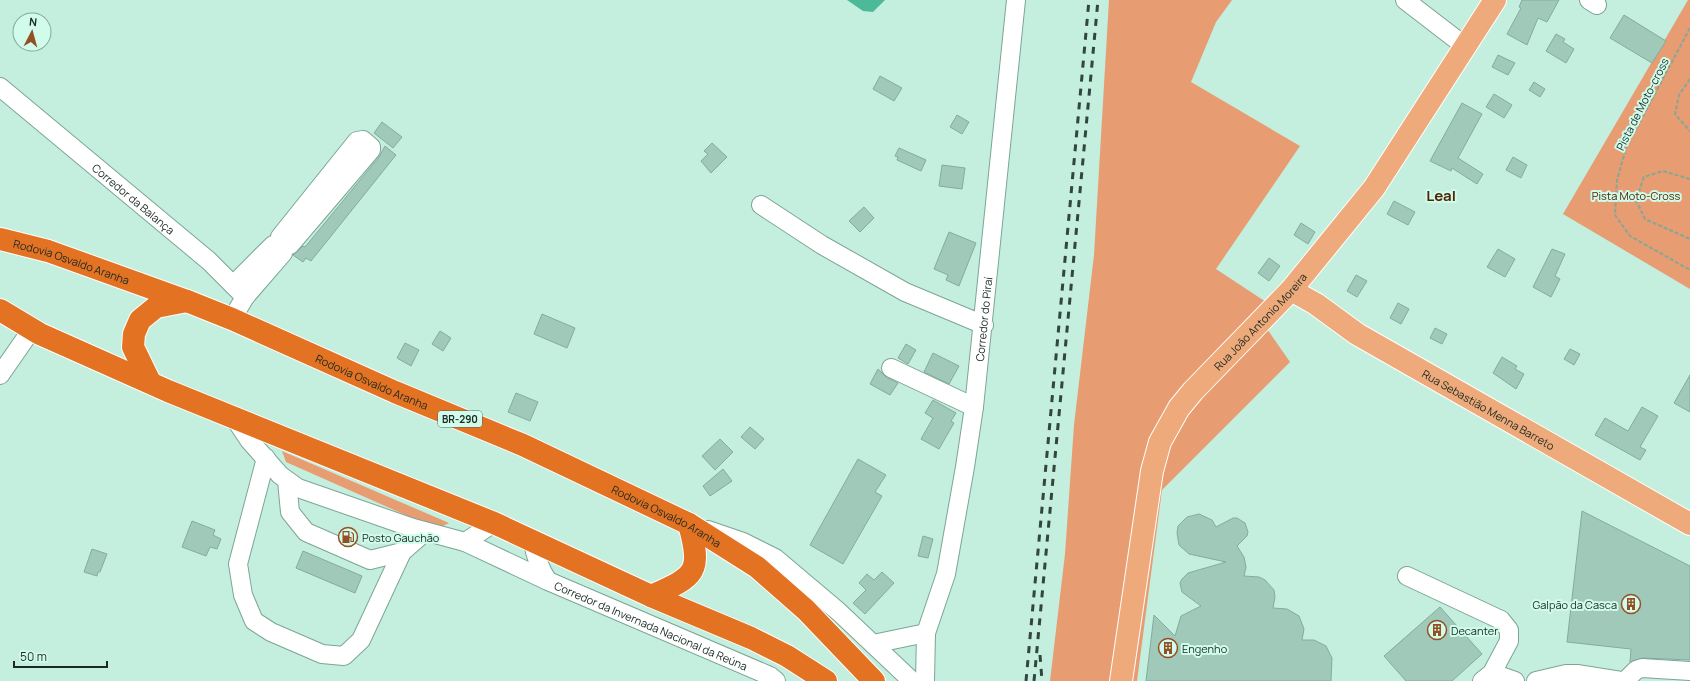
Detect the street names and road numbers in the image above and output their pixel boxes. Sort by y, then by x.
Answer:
street label: Pista de Moto-cross [1612,55,1672,153]
street label: Corredor da Balança [89,160,178,237]
street label: Rodovia Osvaldo Aranha [12,235,132,287]
street label: Rua João Antonio Moreira [1210,269,1310,373]
street label: Corredor do Piraí [971,276,995,362]
street label: Rodovia Osvaldo Aranha [313,350,431,413]
street label: Rua Sebastião Menna Barreto [1420,365,1558,453]
road number: BR-290 [438,411,482,427]
street label: Rodovia Osvaldo Aranha [610,481,724,550]
street label: Corredor da Invernada Nacional da Reúna [552,577,750,673]

